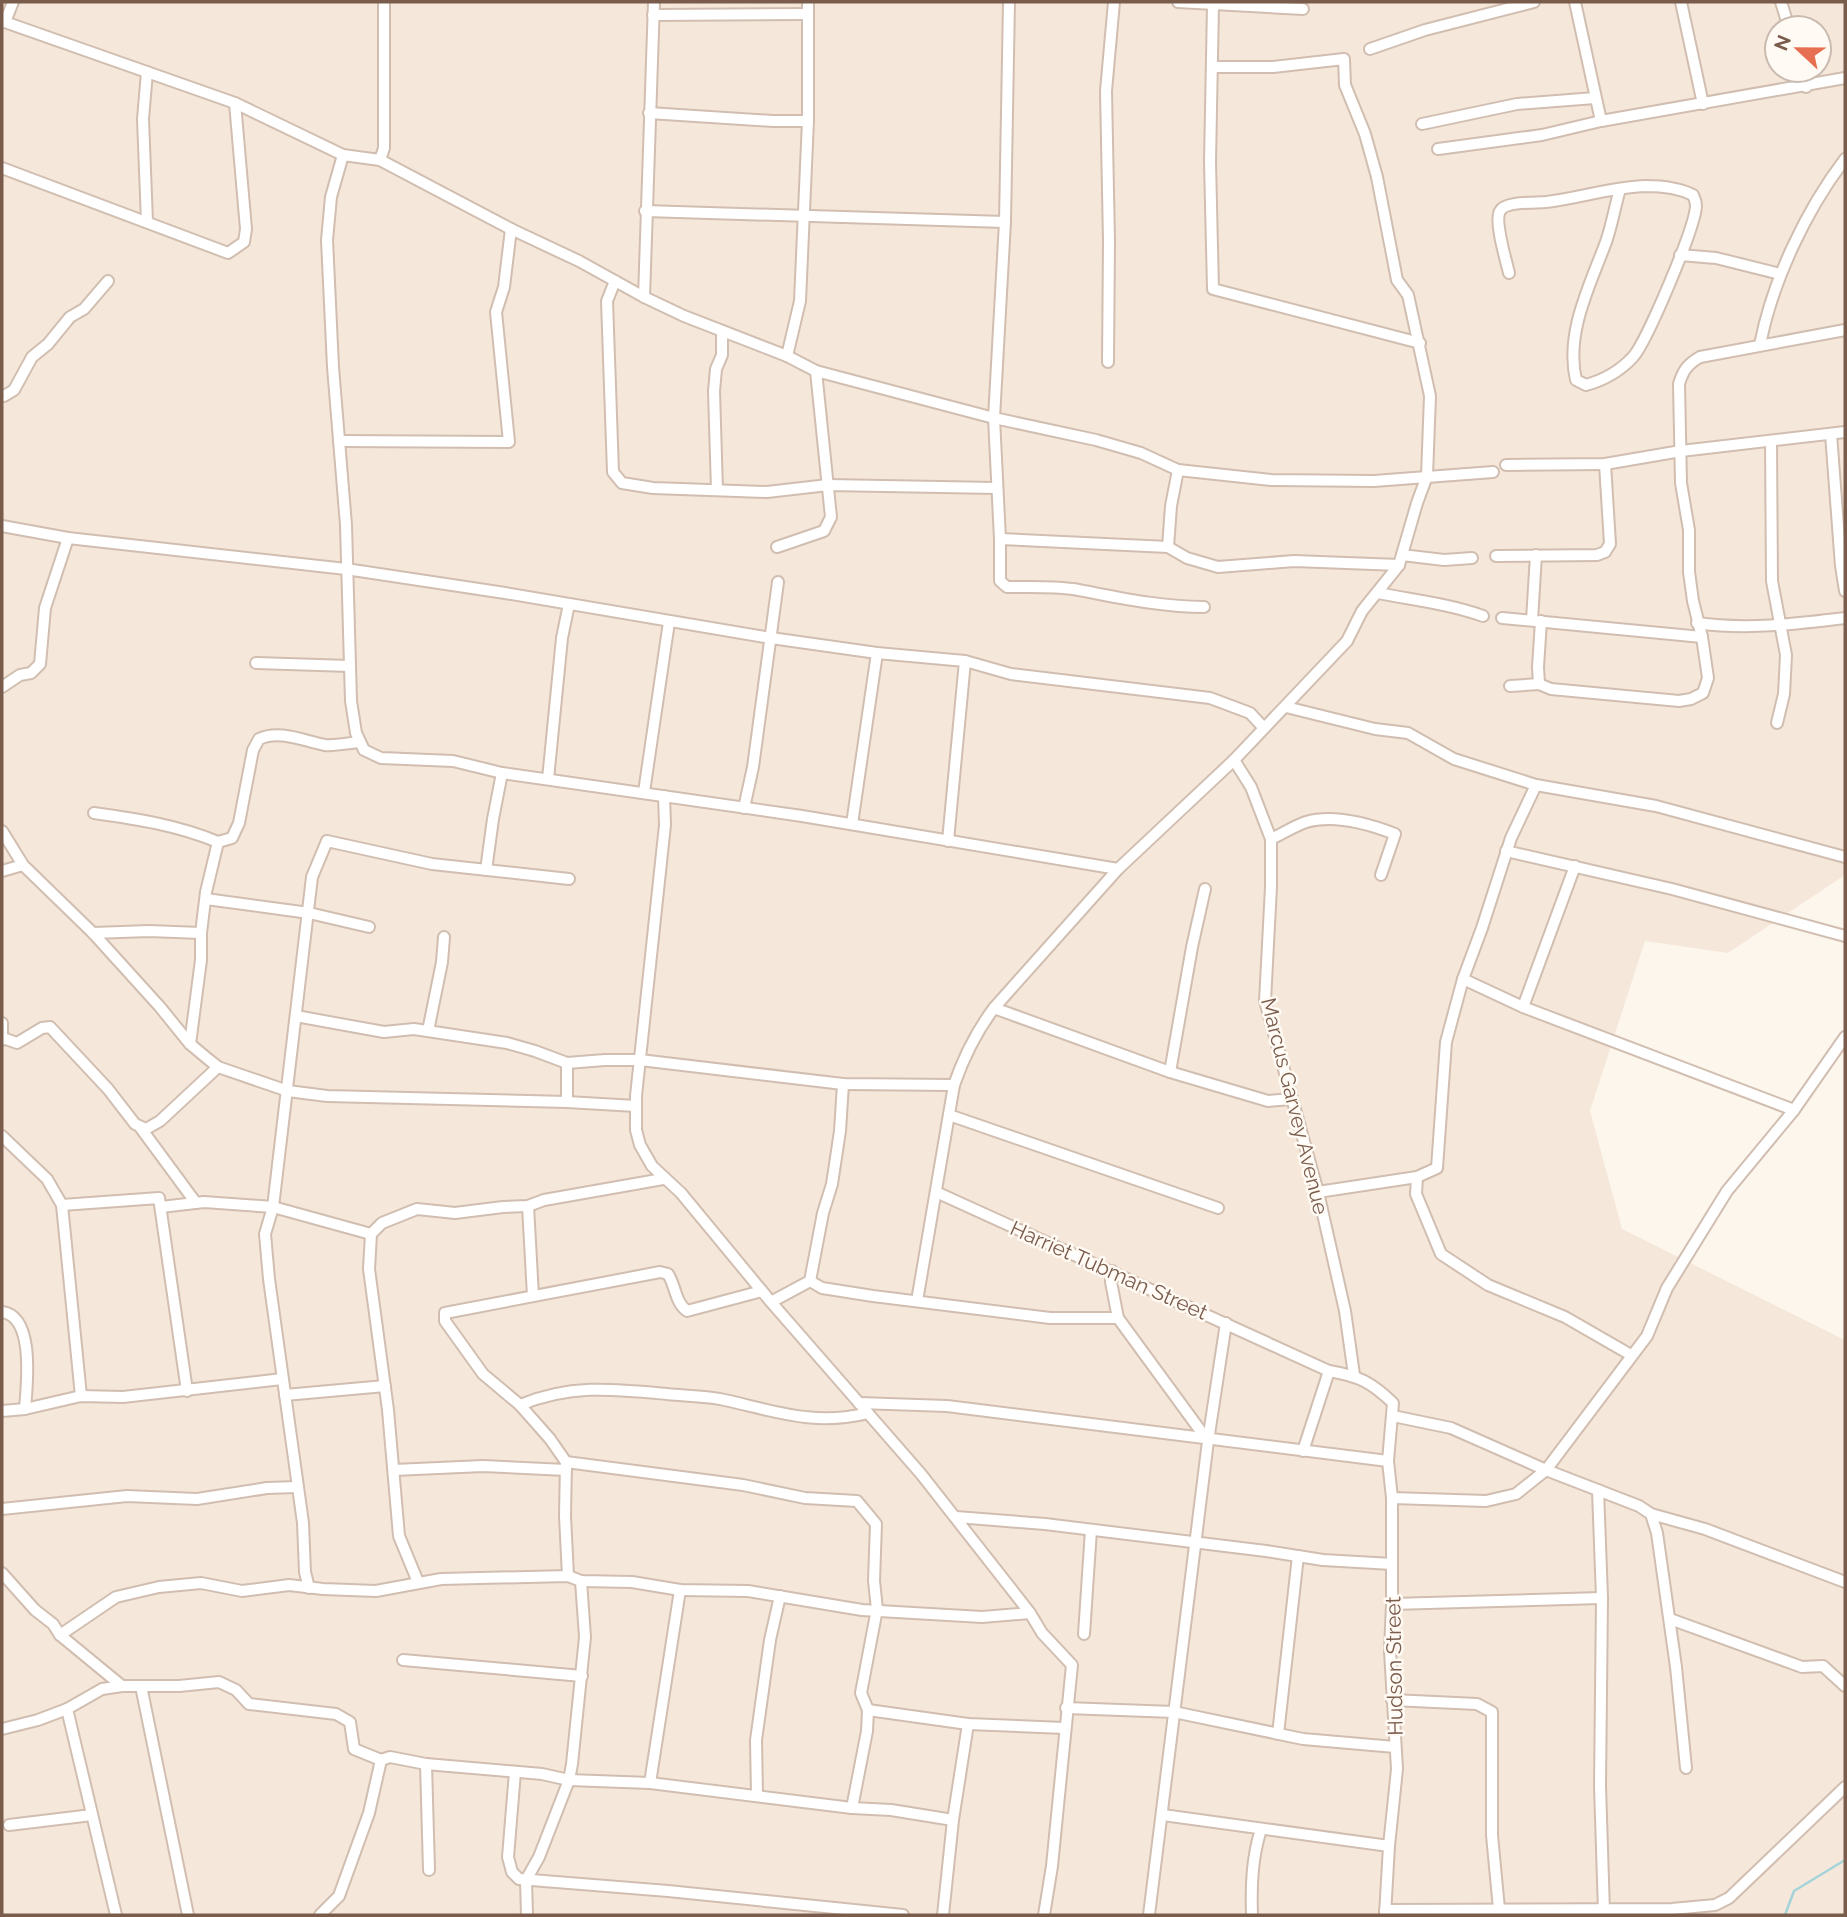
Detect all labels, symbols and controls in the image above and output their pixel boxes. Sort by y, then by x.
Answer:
north arrow [1763,14,1833,84]
text: N [1769,32,1795,53]
street label: Marcus Garvey Avenue [1256,995,1334,1217]
street label: Harriet Tubman Street [1007,1215,1211,1325]
street label: Hudson Street [1380,1596,1408,1736]

